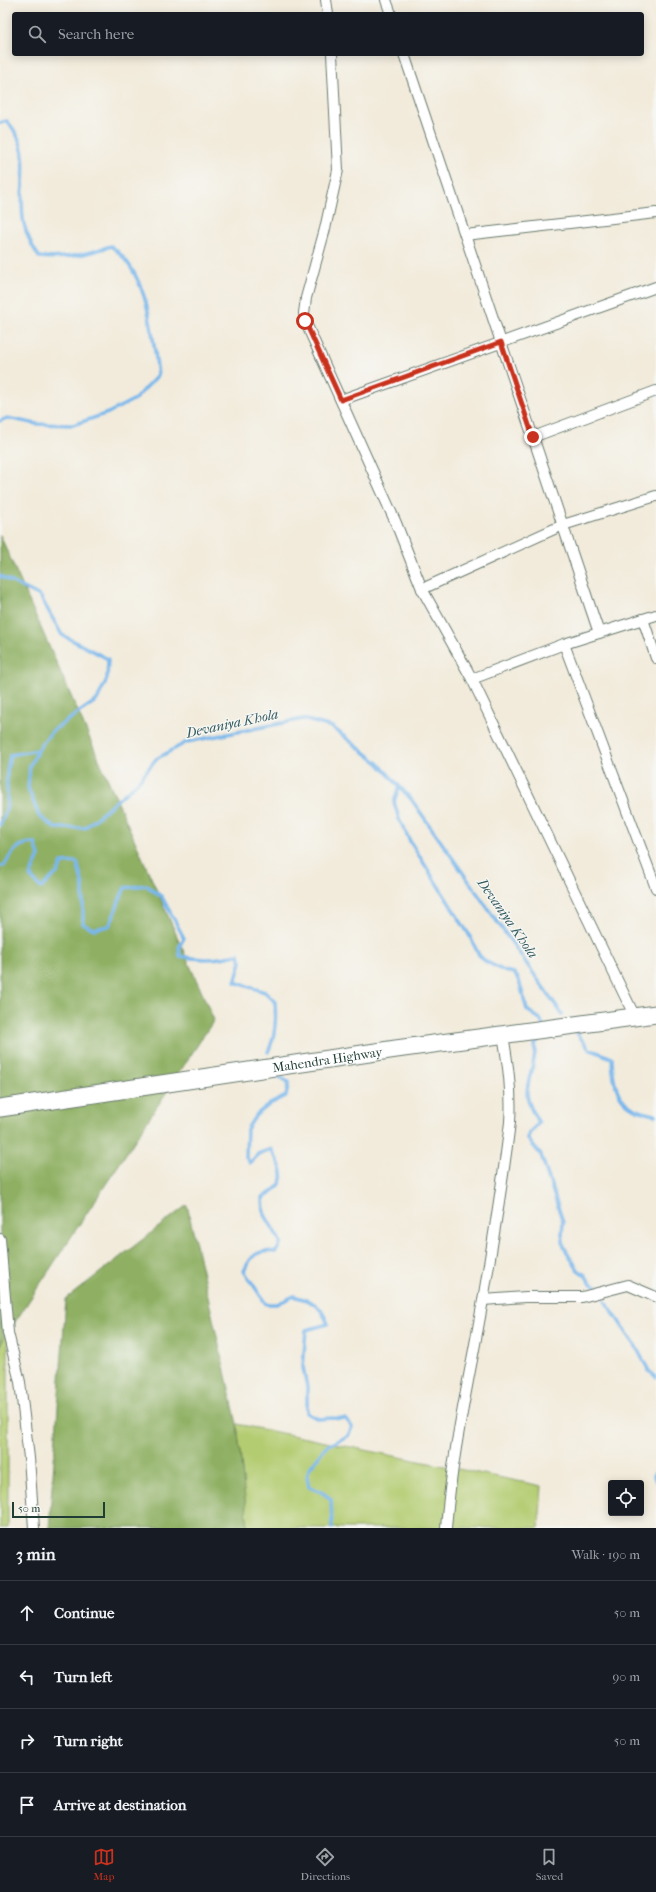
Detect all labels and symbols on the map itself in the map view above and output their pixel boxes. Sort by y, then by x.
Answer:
route start [296,312,314,330]
route end [524,428,542,446]
water label: Devaniya Khola [183,705,280,742]
water label: Devaniya Khola [473,874,541,962]
street label: Mahendra Highway [271,1044,384,1075]
scale bar [12,1500,105,1519]

